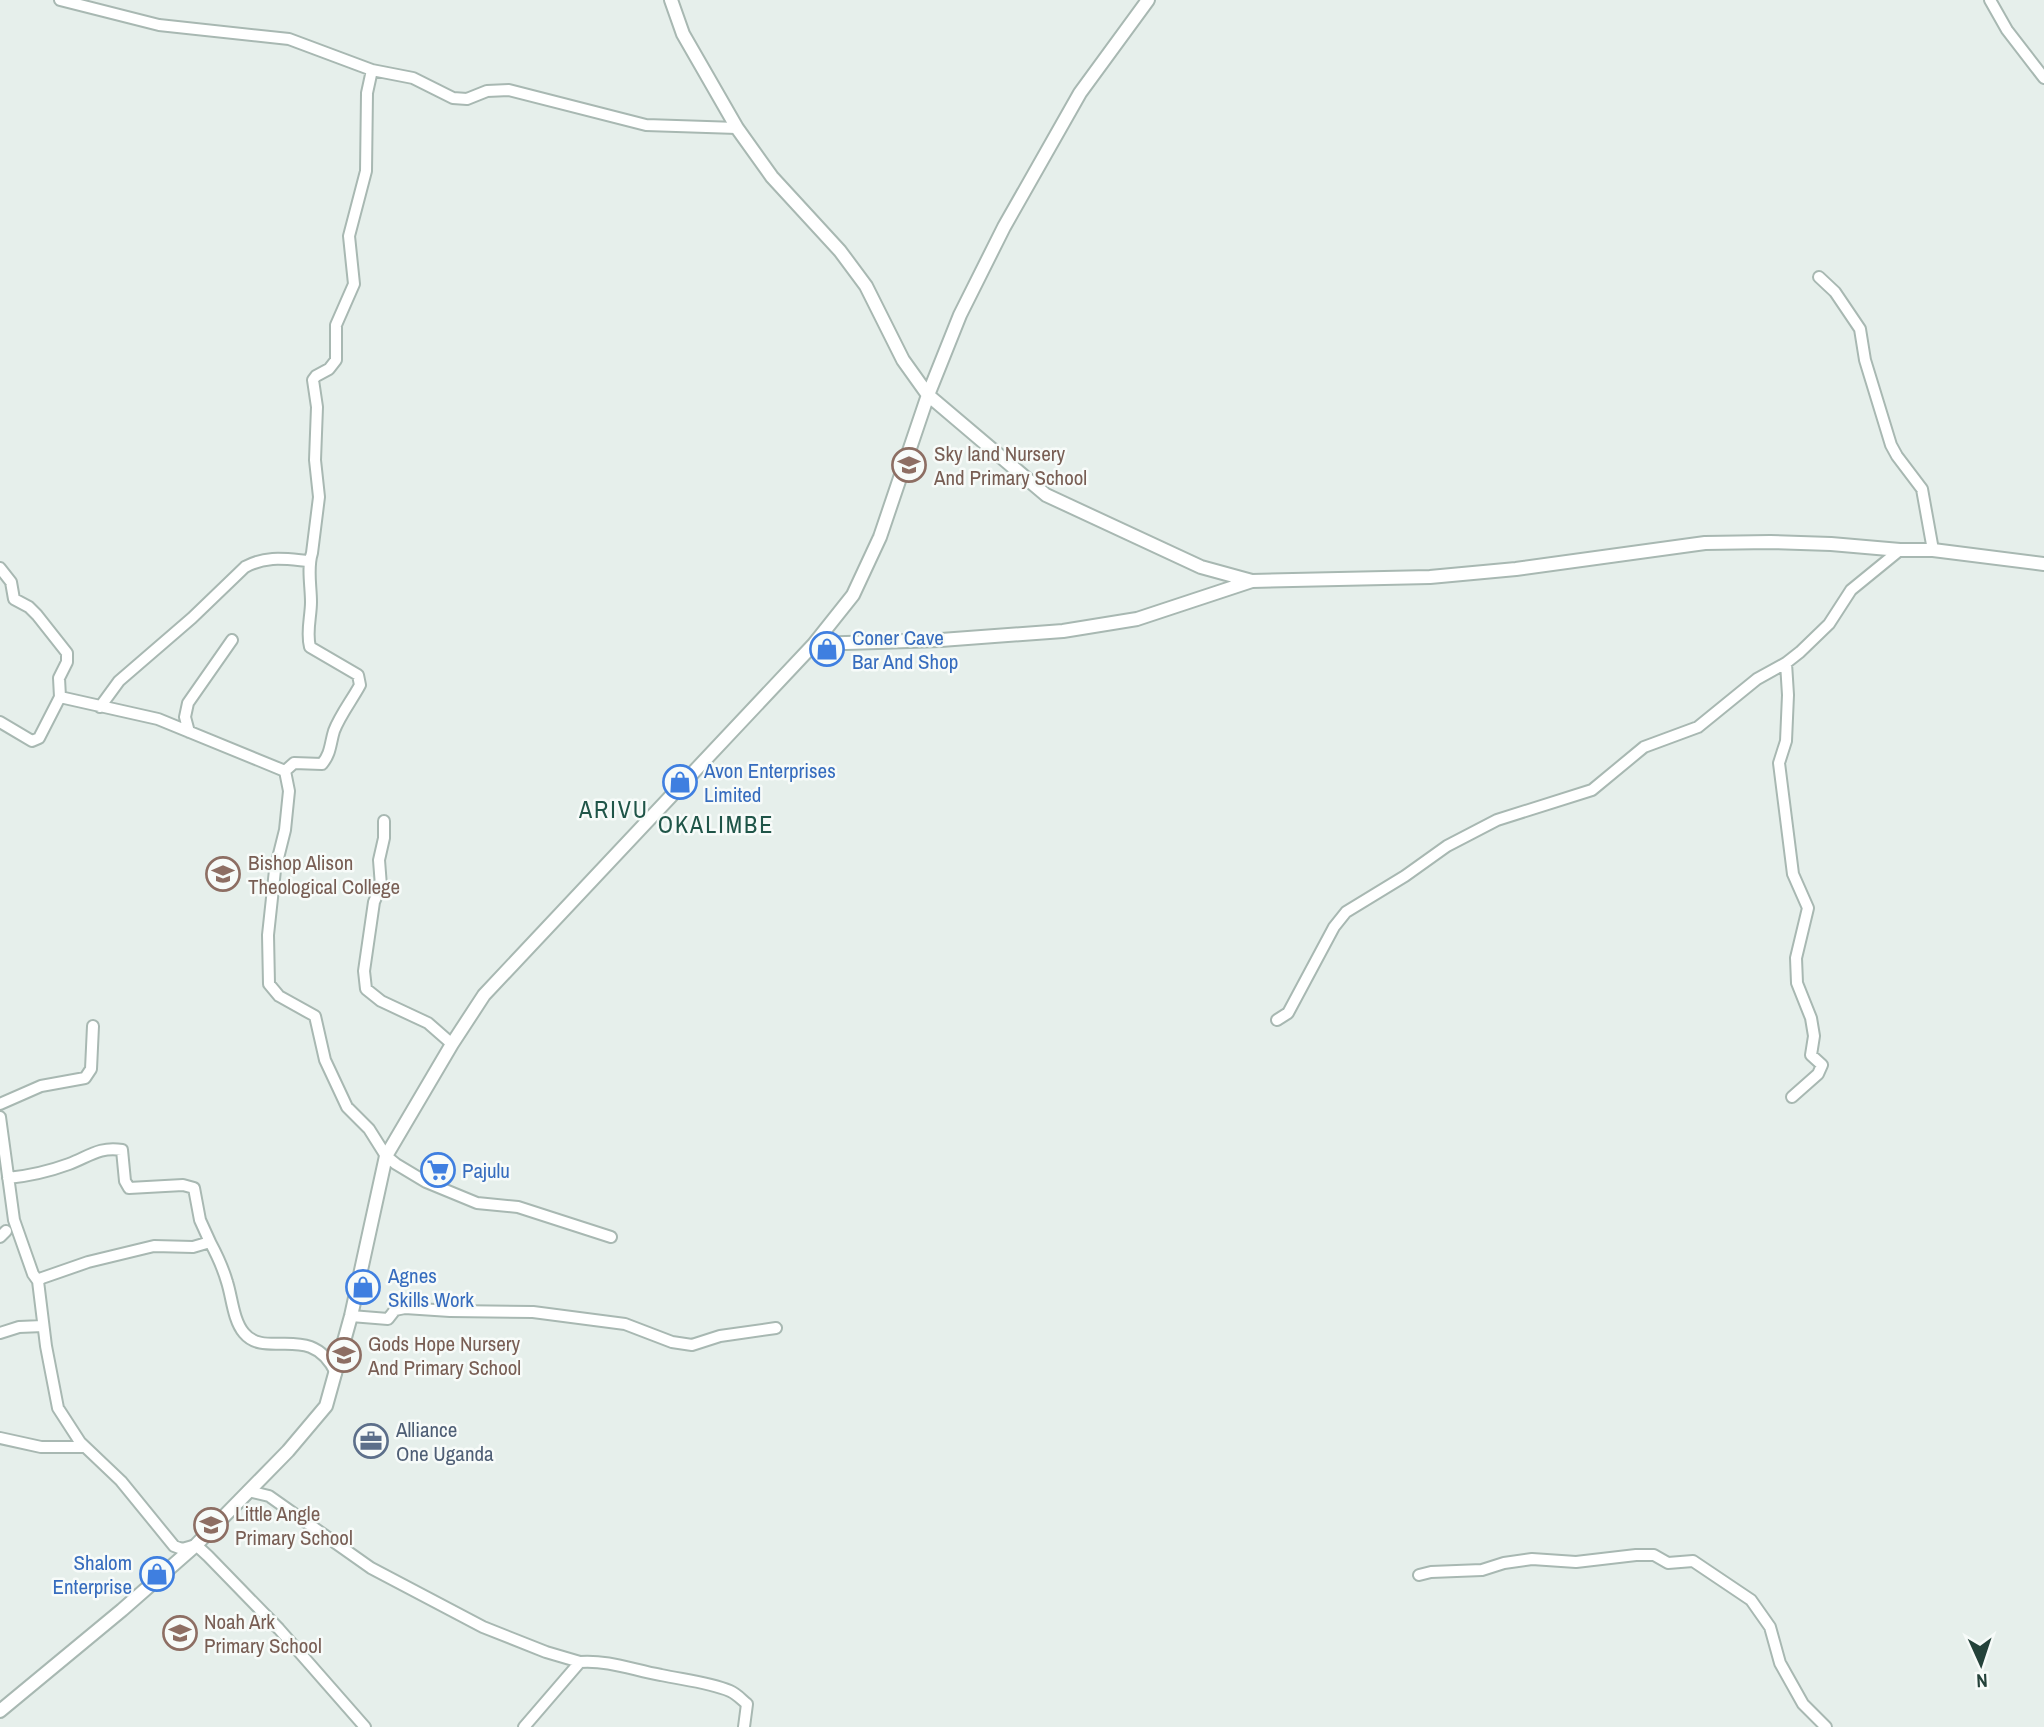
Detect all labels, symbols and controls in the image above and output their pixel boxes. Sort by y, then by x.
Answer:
place label: Sky land Nursery And Primary School [933,439,1087,492]
school or university icon: Sky land Nursery And Primary School [890,446,928,484]
place label: Coner Cave Bar And Shop [852,623,958,676]
shop icon: Coner Cave Bar And Shop [808,630,846,668]
place label: Avon Enterprises Limited [703,756,836,809]
shop icon: Avon Enterprises Limited [661,763,699,801]
district label: ARIVU [578,793,649,825]
district label: OKALIMBE [658,808,774,840]
place label: Bishop Alison Theological College [248,848,400,901]
school or university icon: Bishop Alison Theological College [204,855,242,893]
supermarket icon: Pajulu [419,1151,457,1189]
place label: Pajulu [462,1156,510,1185]
place label: Agnes Skills Work [387,1261,474,1314]
shop icon: Agnes Skills Work [344,1268,382,1306]
place label: Gods Hope Nursery And Primary School [367,1329,521,1382]
school or university icon: Gods Hope Nursery And Primary School [325,1336,363,1374]
place label: Alliance One Uganda [395,1415,494,1468]
office icon: Alliance One Uganda [352,1422,390,1460]
place label: Little Angle Primary School [235,1499,353,1552]
school or university icon: Little Angle Primary School [192,1506,230,1544]
place label: Shalom Enterprise [53,1548,132,1601]
shop icon: Shalom Enterprise [138,1555,176,1593]
place label: Noah Ark Primary School [204,1607,322,1660]
school or university icon: Noah Ark Primary School [161,1614,199,1652]
north arrow [1946,1629,2016,1699]
text: N [1976,1668,1988,1694]

